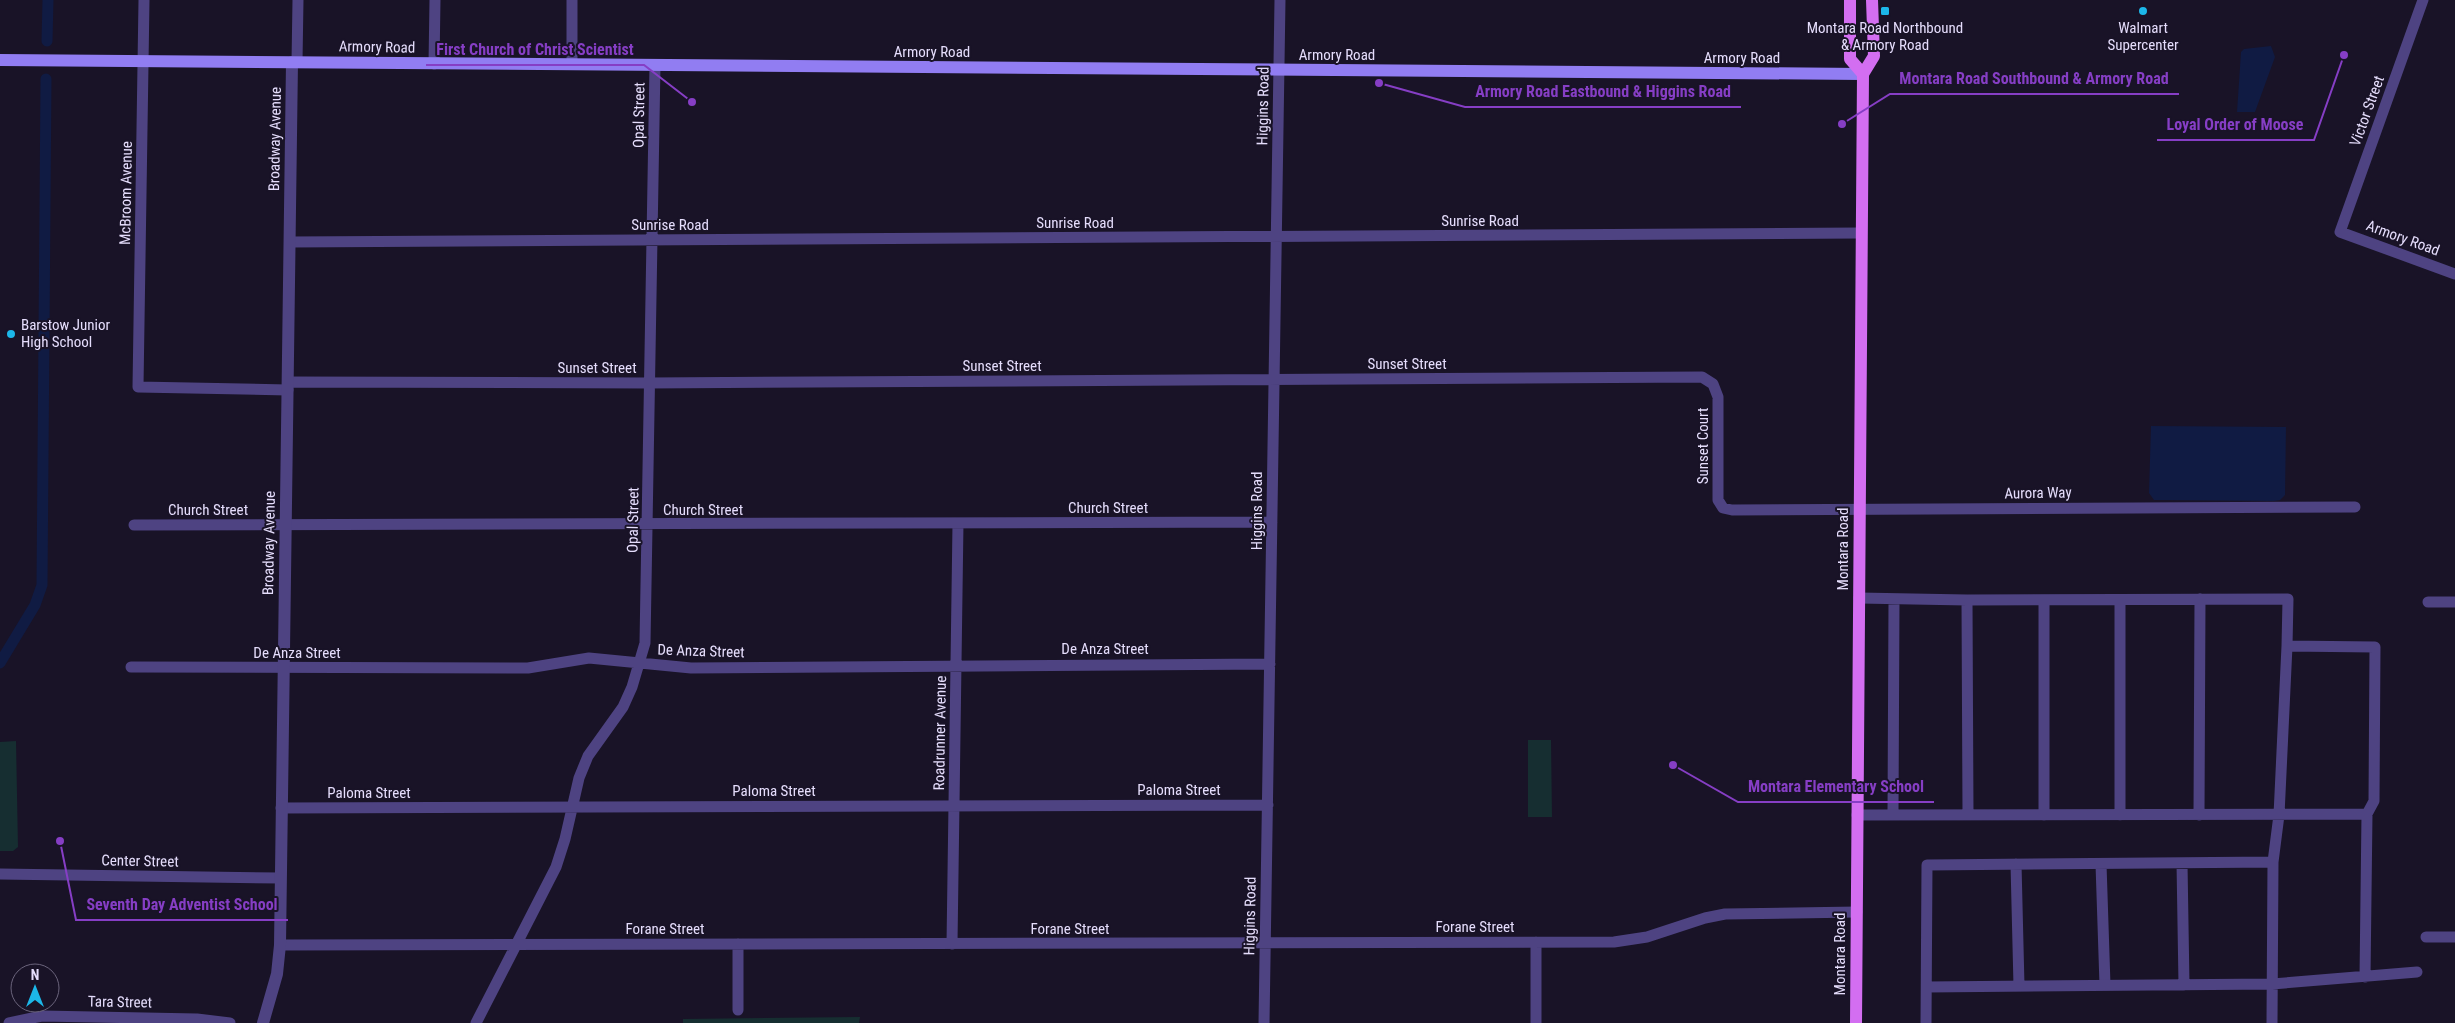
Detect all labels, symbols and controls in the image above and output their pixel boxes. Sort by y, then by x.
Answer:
marker: Montara Road Northbound & Armory Road [1879,5,1891,17]
marker: Walmart Supercenter [2137,5,2149,17]
place label: Montara Road Northbound & Armory Road [1807,19,1963,54]
place label: Walmart Supercenter [2107,19,2179,54]
callout: First Church of Christ Scientist [426,34,644,65]
street label: Armory Road [339,37,415,57]
text: First Church of Christ Scientist [436,40,634,59]
street label: Armory Road [894,43,970,61]
street label: Armory Road [1299,46,1375,64]
street label: Armory Road [1704,49,1780,67]
callout: Montara Road Southbound & Armory Road [1890,63,2179,94]
street label: Higgins Road [1253,67,1273,145]
text: Montara Road Southbound & Armory Road [1899,69,2169,88]
street label: Victor Street [2346,73,2388,149]
callout: Armory Road Eastbound & Higgins Road [1465,76,1741,107]
street label: Opal Street [629,82,649,148]
text: Armory Road Eastbound & Higgins Road [1475,82,1731,101]
street label: Broadway Avenue [265,87,285,191]
callout: Loyal Order of Moose [2157,109,2314,140]
text: Loyal Order of Moose [2166,115,2304,134]
street label: McBroom Avenue [116,141,136,245]
street label: Sunrise Road [1441,212,1519,230]
street label: Sunrise Road [1036,214,1114,232]
street label: Sunrise Road [631,216,709,234]
street label: Armory Road [2364,216,2442,260]
place label: Barstow Junior High School [21,316,111,351]
marker: Barstow Junior High School [5,328,17,340]
street label: Sunset Street [1367,355,1447,373]
street label: Sunset Street [962,357,1042,375]
street label: Sunset Street [557,359,637,377]
street label: Sunset Court [1694,408,1712,484]
street label: Higgins Road [1248,472,1266,550]
street label: Aurora Way [2004,483,2072,503]
street label: Opal Street [623,487,643,553]
street label: Broadway Avenue [259,491,279,595]
street label: Church Street [1068,499,1148,517]
street label: Church Street [168,501,248,519]
street label: Church Street [663,501,743,519]
street label: Montara Road [1834,508,1852,590]
street label: De Anza Street [657,640,745,662]
street label: De Anza Street [1061,640,1149,658]
street label: De Anza Street [253,644,341,662]
street label: Roadrunner Avenue [930,676,950,790]
callout: Montara Elementary School [1738,771,1934,802]
text: Montara Elementary School [1748,777,1924,796]
street label: Paloma Street [1137,781,1221,799]
street label: Paloma Street [732,782,816,800]
street label: Paloma Street [327,784,411,802]
street label: Center Street [101,851,179,871]
street label: Higgins Road [1240,877,1260,955]
callout: Seventh Day Adventist School [76,889,288,920]
text: Seventh Day Adventist School [86,895,278,914]
street label: Montara Road [1831,913,1849,995]
street label: Forane Street [1436,918,1514,936]
street label: Forane Street [626,920,704,938]
street label: Forane Street [1031,920,1109,938]
north arrow [10,963,60,1013]
text: N [31,967,39,983]
street label: Tara Street [88,992,152,1012]

